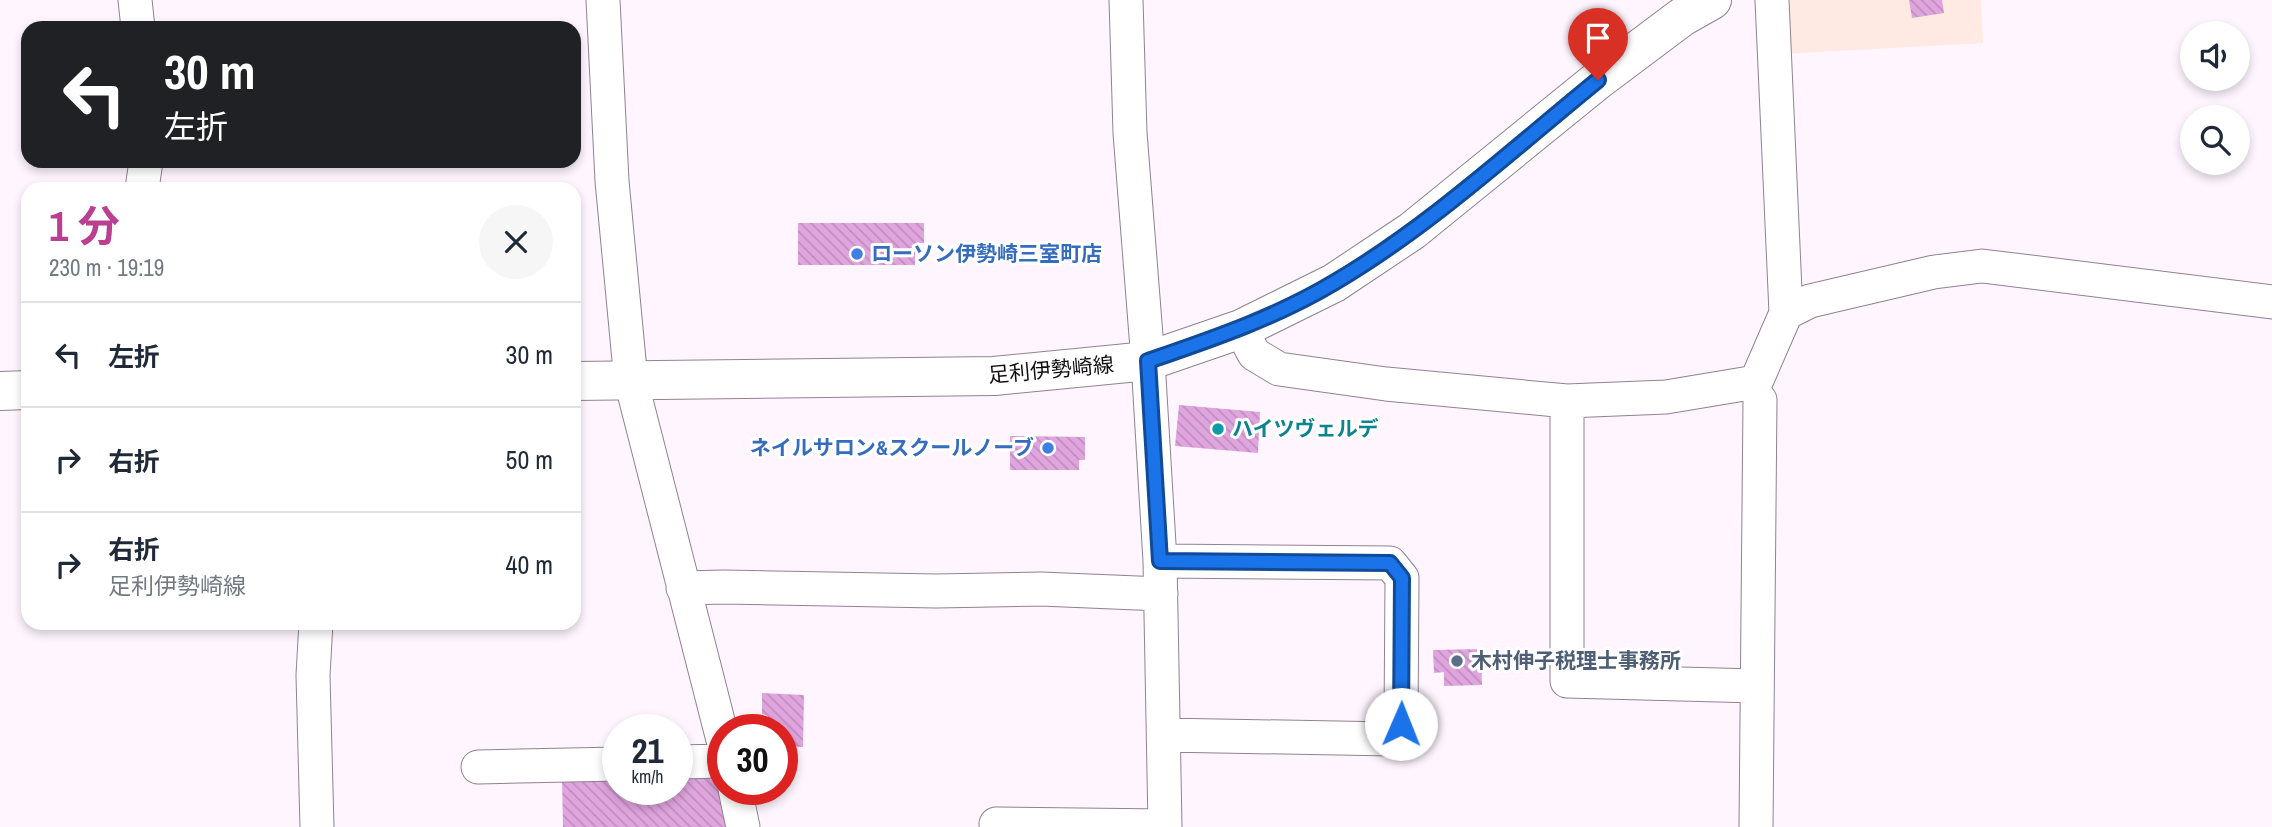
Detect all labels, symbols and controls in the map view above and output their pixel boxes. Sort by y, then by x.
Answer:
pin [1568,8,1628,80]
icon: arrive [1579,19,1617,57]
map controls [2180,21,2250,175]
button: sound [2180,21,2250,91]
text: 30 m [164,38,256,104]
icon: left [49,49,140,140]
text: 左折 [164,105,228,148]
button: search [2180,105,2250,175]
text: 1 分 [49,198,120,254]
button: close [479,205,553,279]
place label: ローソン伊勢崎三室町店 [871,239,1102,268]
marker: ローソン伊勢崎三室町店 [849,246,865,262]
text: 230 m · 19:19 [49,252,164,283]
icon: left [49,336,87,374]
text: 30 m [506,337,553,372]
text: 左折 [108,339,160,374]
street label: 足利伊勢崎線 [987,350,1115,389]
place label: ハイツヴェルデ [1232,414,1379,443]
marker: ハイツヴェルデ [1210,421,1226,437]
place label: ネイルサロン&スクールノーブ [750,433,1034,462]
marker: ネイルサロン&スクールノーブ [1040,440,1056,456]
icon: right [49,441,87,479]
text: 50 m [506,442,553,477]
text: 右折 [108,444,160,479]
text: 右折 [108,532,160,567]
icon: right [49,546,87,584]
text: 40 m [506,547,553,582]
text: 足利伊勢崎線 [108,570,246,601]
place label: 木村伸子税理士事務所 [1471,646,1681,675]
marker: 木村伸子税理士事務所 [1449,653,1465,669]
position arrow [1364,687,1438,761]
speed limit sign: 30 [707,714,798,805]
text: 21 [632,727,663,774]
text: km/h [632,764,664,789]

